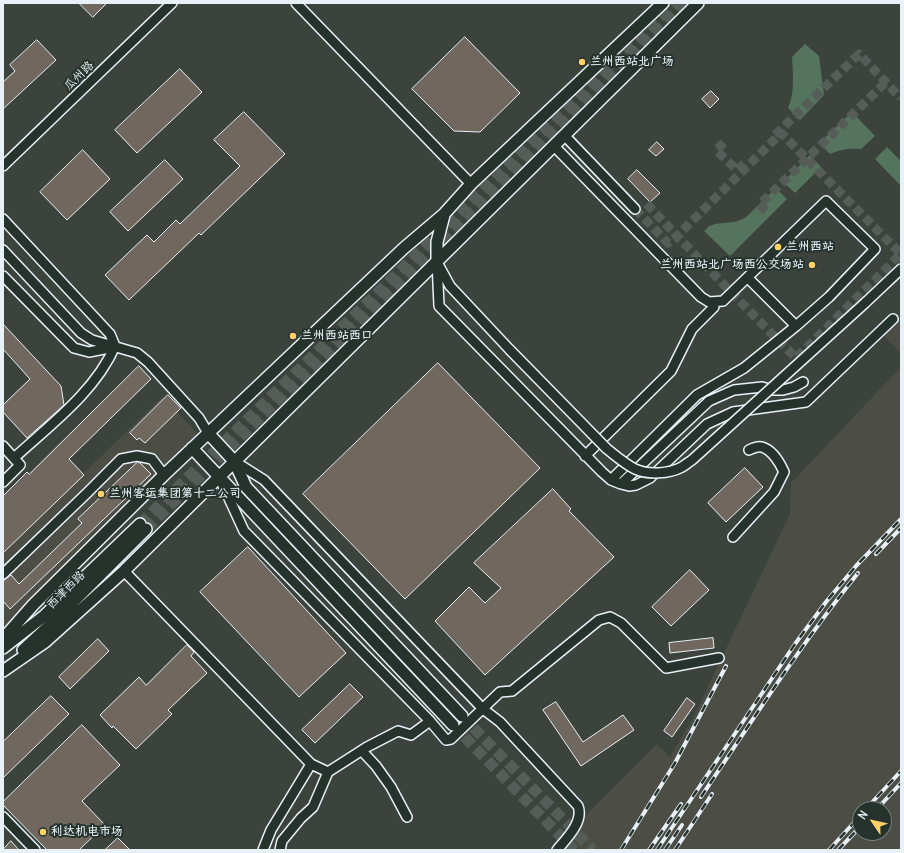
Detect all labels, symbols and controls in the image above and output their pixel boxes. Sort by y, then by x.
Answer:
place label: 兰州西站北广场 [590,55,674,69]
marker: 兰州西站北广场 [577,57,587,67]
street label: 瓜州路 [61,58,97,94]
place label: 兰州西站 [786,240,834,254]
marker: 兰州西站 [773,242,783,252]
place label: 兰州西站北广场西公交场站 [660,258,804,272]
marker: 兰州西站北广场西公交场站 [807,260,817,270]
place label: 兰州西站西口 [301,329,373,343]
marker: 兰州西站西口 [288,331,298,341]
place label: 兰州客运集团第十二公司 [109,487,241,501]
marker: 兰州客运集团第十二公司 [96,489,106,499]
street label: 西津西路 [44,568,88,612]
north arrow [852,801,892,841]
text: N [855,808,871,822]
place label: 利达机电市场 [51,825,123,839]
marker: 利达机电市场 [38,827,48,837]

